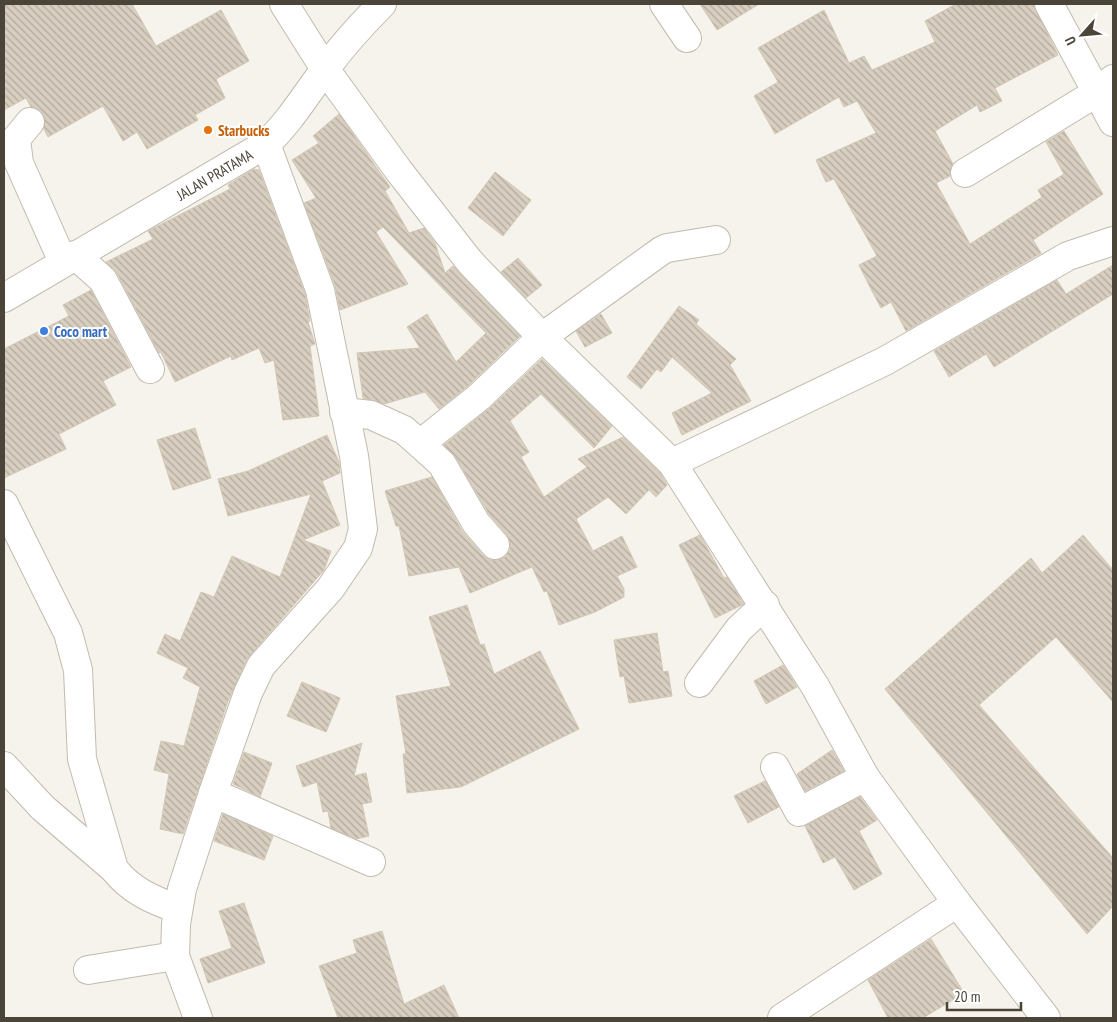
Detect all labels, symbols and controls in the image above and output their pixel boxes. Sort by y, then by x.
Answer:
north arrow [1057,10,1107,60]
text: U [1061,34,1080,48]
place label: Starbucks [218,121,270,140]
marker: Starbucks [202,124,214,136]
street label: JALAN PRATAMA [172,144,257,205]
place label: Coco mart [54,322,108,341]
marker: Coco mart [38,325,50,337]
scale bar [947,980,1021,1012]
text: 20 m [954,987,980,1006]

